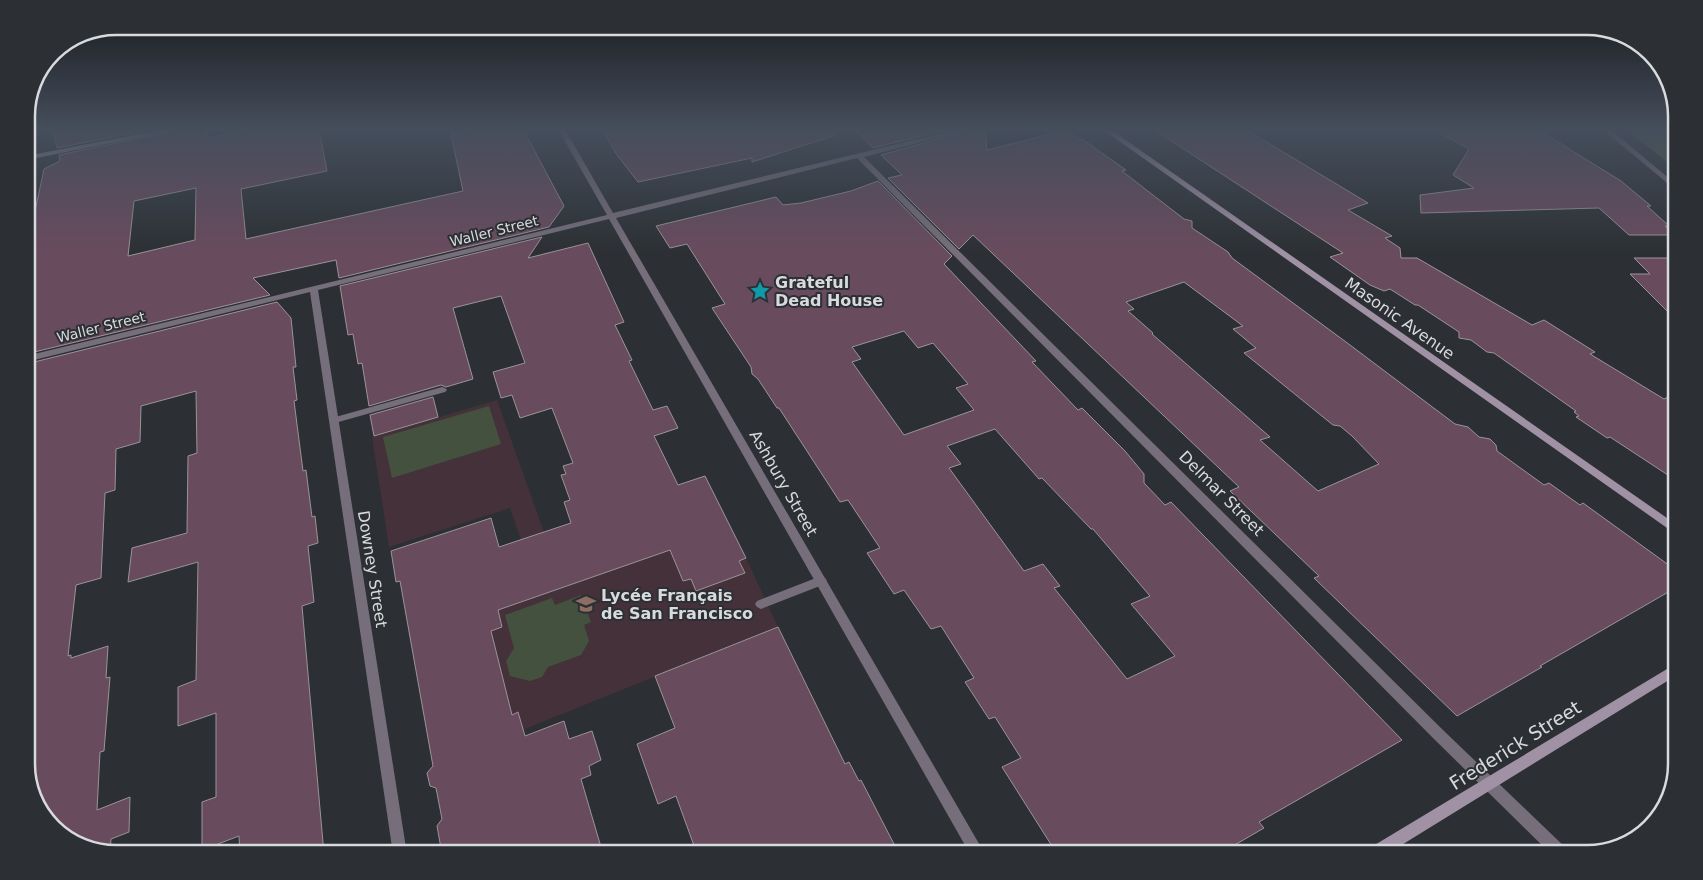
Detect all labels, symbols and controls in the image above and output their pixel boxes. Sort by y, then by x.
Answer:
street label: Waller Street [448,212,540,250]
place label: Grateful Dead House [775,273,883,310]
street label: Masonic Avenue [1341,273,1458,363]
place icon: Grateful Dead House [749,280,771,302]
street label: Waller Street [55,308,147,346]
street label: Ashbury Street [745,427,822,540]
street label: Delmar Street [1175,447,1268,540]
street label: Downey Street [354,509,391,629]
place label: Lycée Français de San Francisco [601,586,753,623]
school or university icon: Lycée Français de San Francisco [575,593,597,615]
street label: Frederick Street [1445,696,1585,794]

